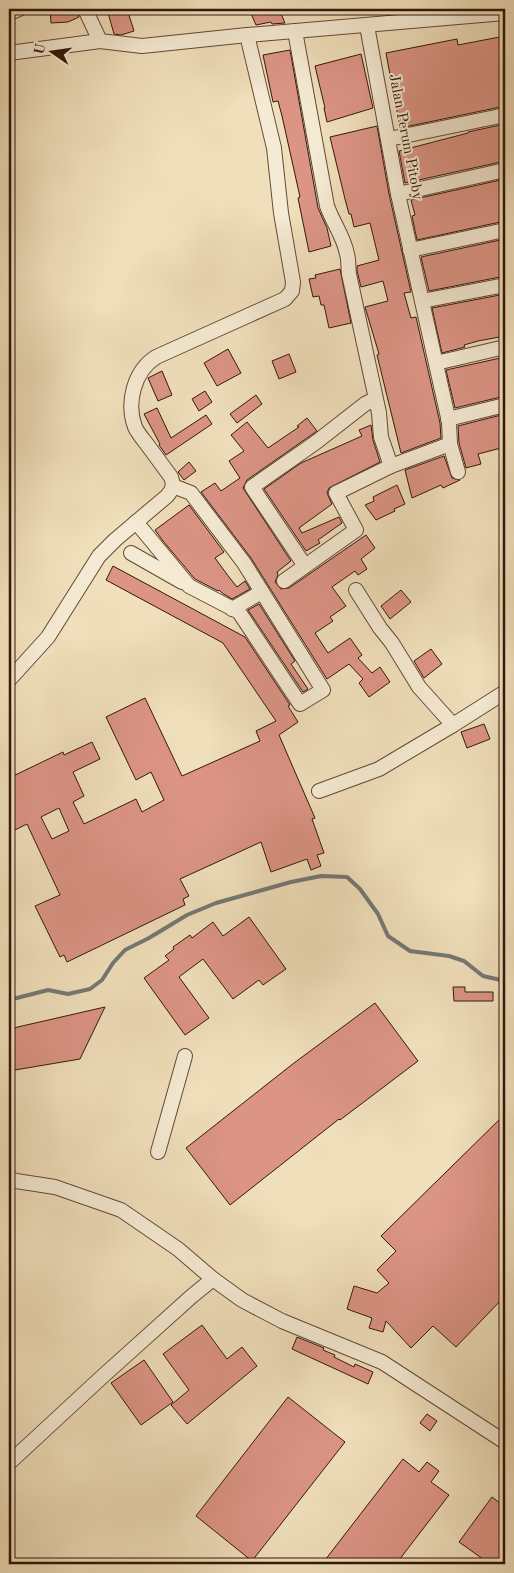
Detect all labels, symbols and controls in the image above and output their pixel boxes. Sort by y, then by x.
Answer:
north arrow [28,28,78,78]
text: U [32,42,48,56]
street label: Jalan Perum Pitoby [385,73,425,202]

